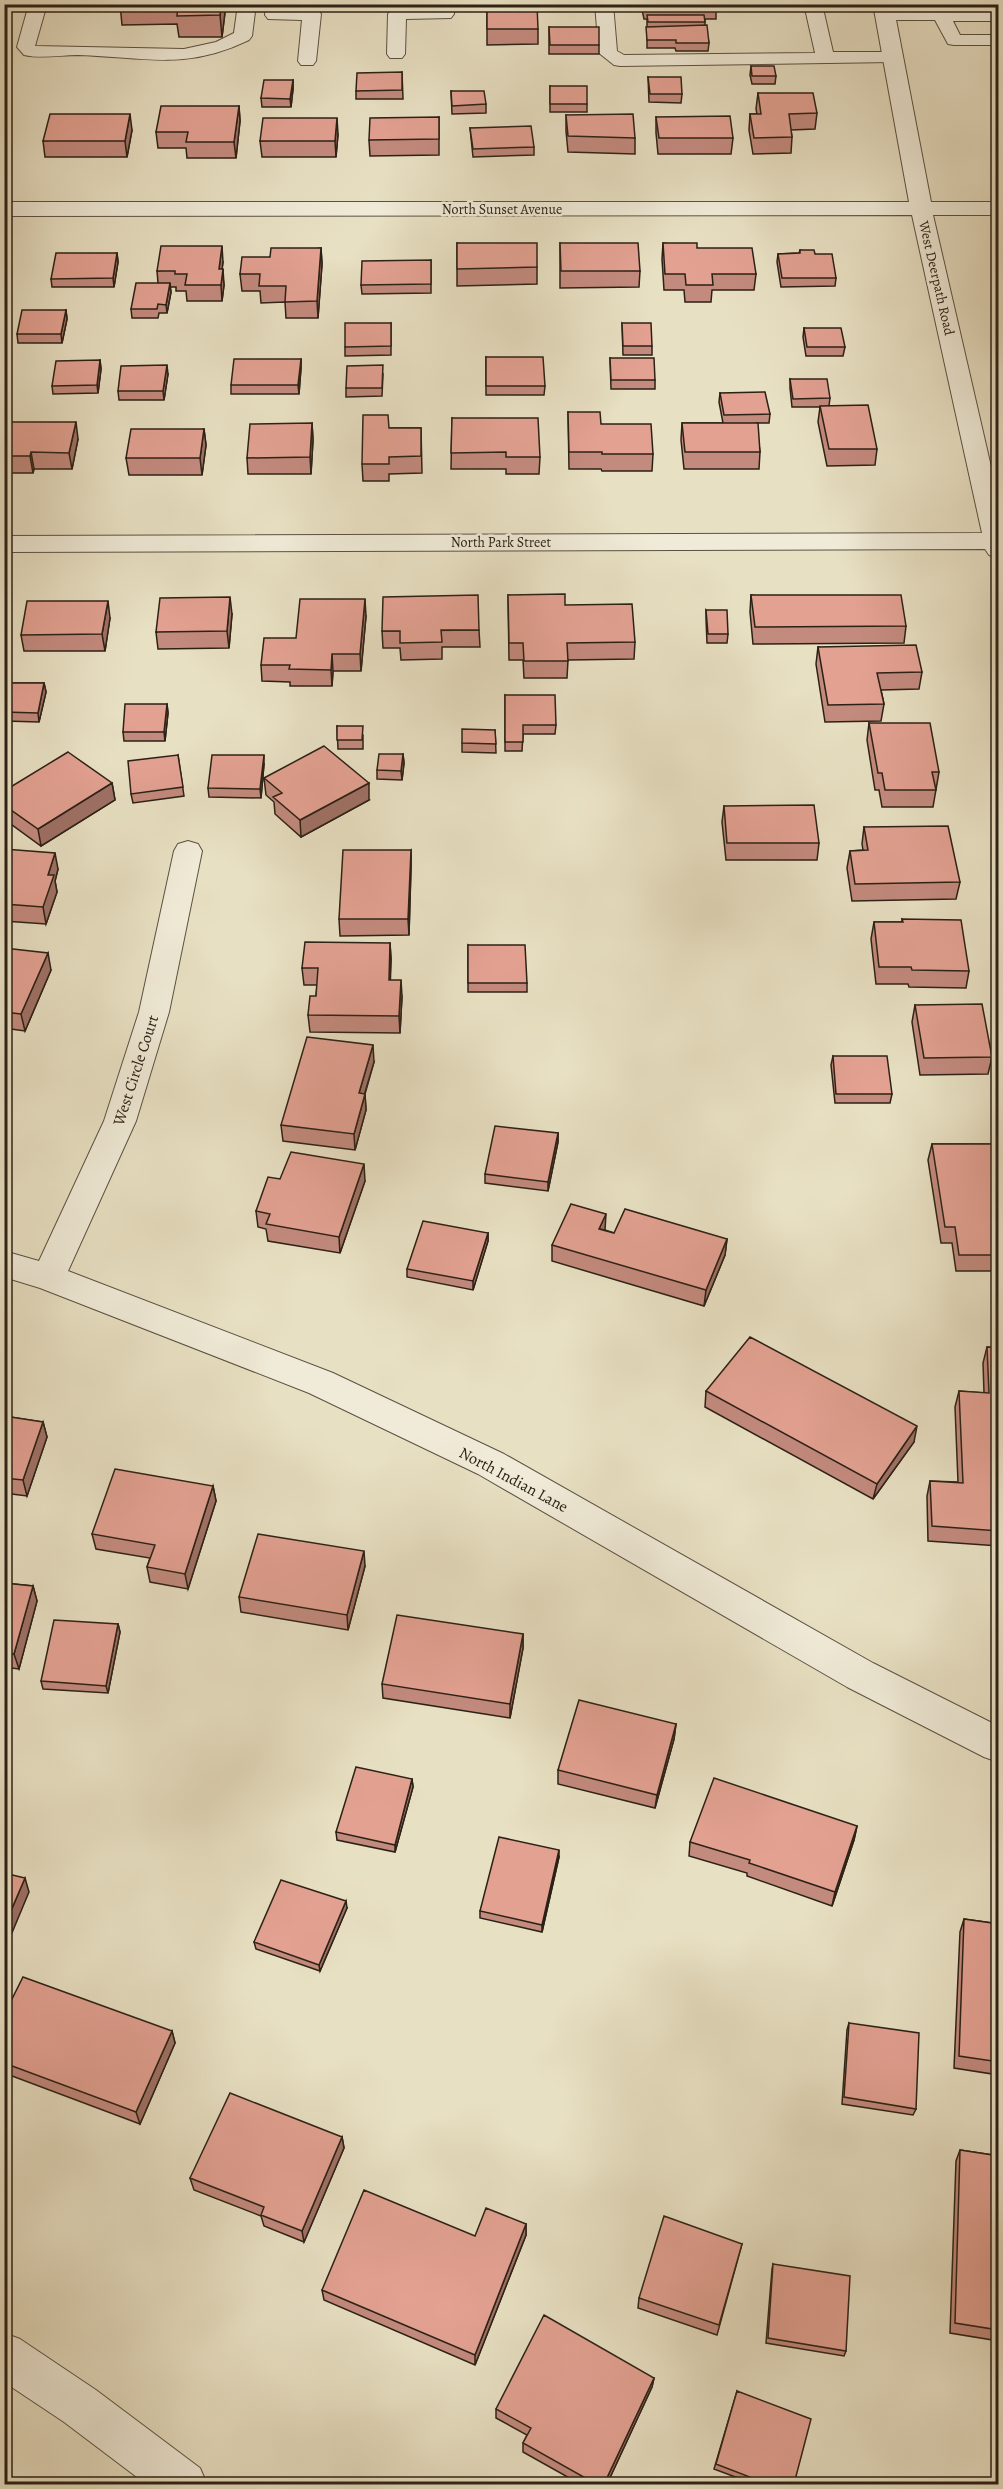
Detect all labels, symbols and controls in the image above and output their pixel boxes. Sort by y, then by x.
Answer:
street label: North Sunset Avenue [442,200,562,219]
street label: West Deerpath Road [914,218,959,338]
street label: North Park Street [451,533,552,552]
street label: West Circle Court [107,1012,164,1129]
street label: North Indian Lane [455,1442,572,1518]

